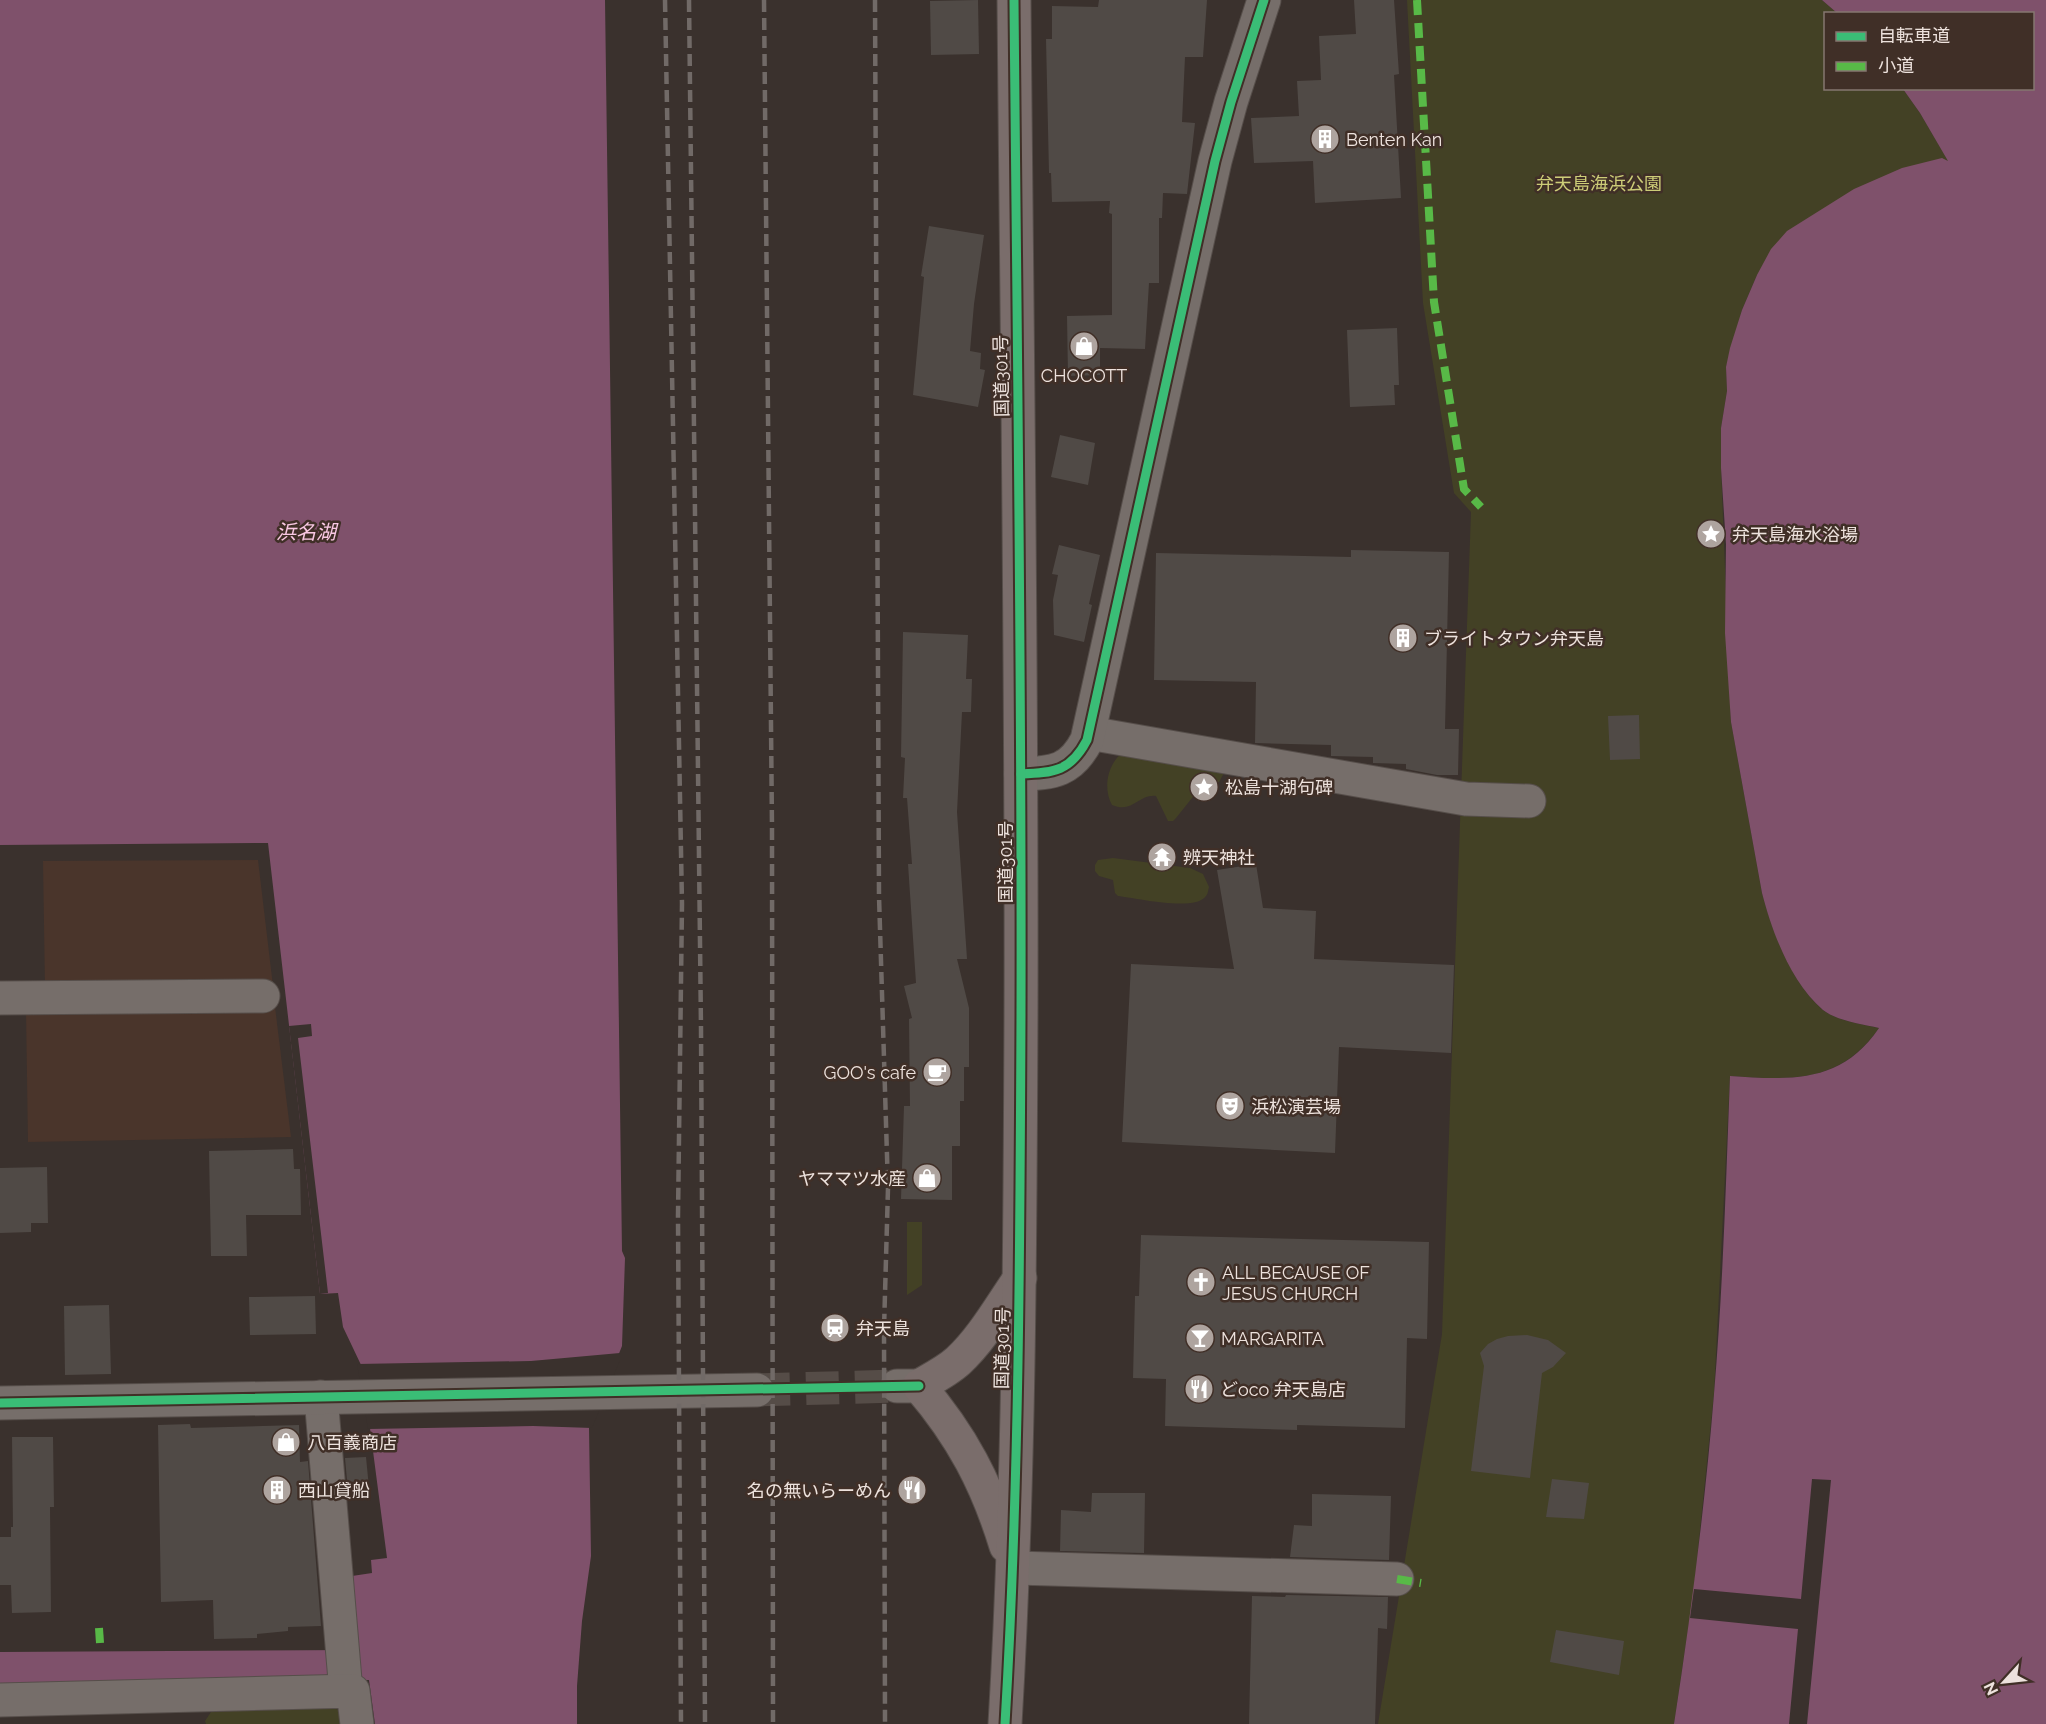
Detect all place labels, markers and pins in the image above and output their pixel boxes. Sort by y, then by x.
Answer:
building icon: Benten Kan [1309,123,1341,155]
place label: Benten Kan [1346,129,1442,150]
shop icon: CHOCOTT [1068,330,1100,362]
place label: CHOCOTT [1041,365,1127,386]
place icon: 弁天島海水浴場 [1695,518,1727,550]
place label: 弁天島海水浴場 [1732,524,1858,545]
building icon: ブライトタウン弁天島 [1387,622,1419,654]
place label: ブライトタウン弁天島 [1424,628,1604,649]
place icon: 松島十湖句碑 [1188,771,1220,803]
place label: 松島十湖句碑 [1225,777,1333,798]
temple icon: 辨天神社 [1146,841,1178,873]
place label: 辨天神社 [1183,847,1255,868]
cafe icon: GOO's cafe [921,1056,953,1088]
place label: GOO's cafe [824,1062,916,1083]
theatre icon: 浜松演芸場 [1214,1090,1246,1122]
place label: 浜松演芸場 [1251,1096,1341,1117]
shop icon: ヤママツ水産 [911,1162,943,1194]
place label: ヤママツ水産 [798,1168,906,1189]
place label: ALL BECAUSE OF JESUS CHURCH [1222,1262,1370,1304]
church icon: ALL BECAUSE OF JESUS CHURCH [1185,1266,1217,1298]
station icon: 弁天島 [819,1312,851,1344]
place label: 弁天島 [856,1318,910,1339]
bar icon: MARGARITA [1184,1322,1216,1354]
place label: MARGARITA [1221,1328,1324,1349]
restaurant icon: どoco 弁天島店 [1183,1373,1215,1405]
place label: どoco 弁天島店 [1220,1379,1346,1400]
shop icon: 八百義商店 [270,1426,302,1458]
place label: 八百義商店 [307,1432,397,1453]
building icon: 西山貸船 [261,1474,293,1506]
restaurant icon: 名の無いらーめん [896,1474,928,1506]
place label: 西山貸船 [298,1480,370,1501]
place label: 名の無いらーめん [747,1480,891,1501]

